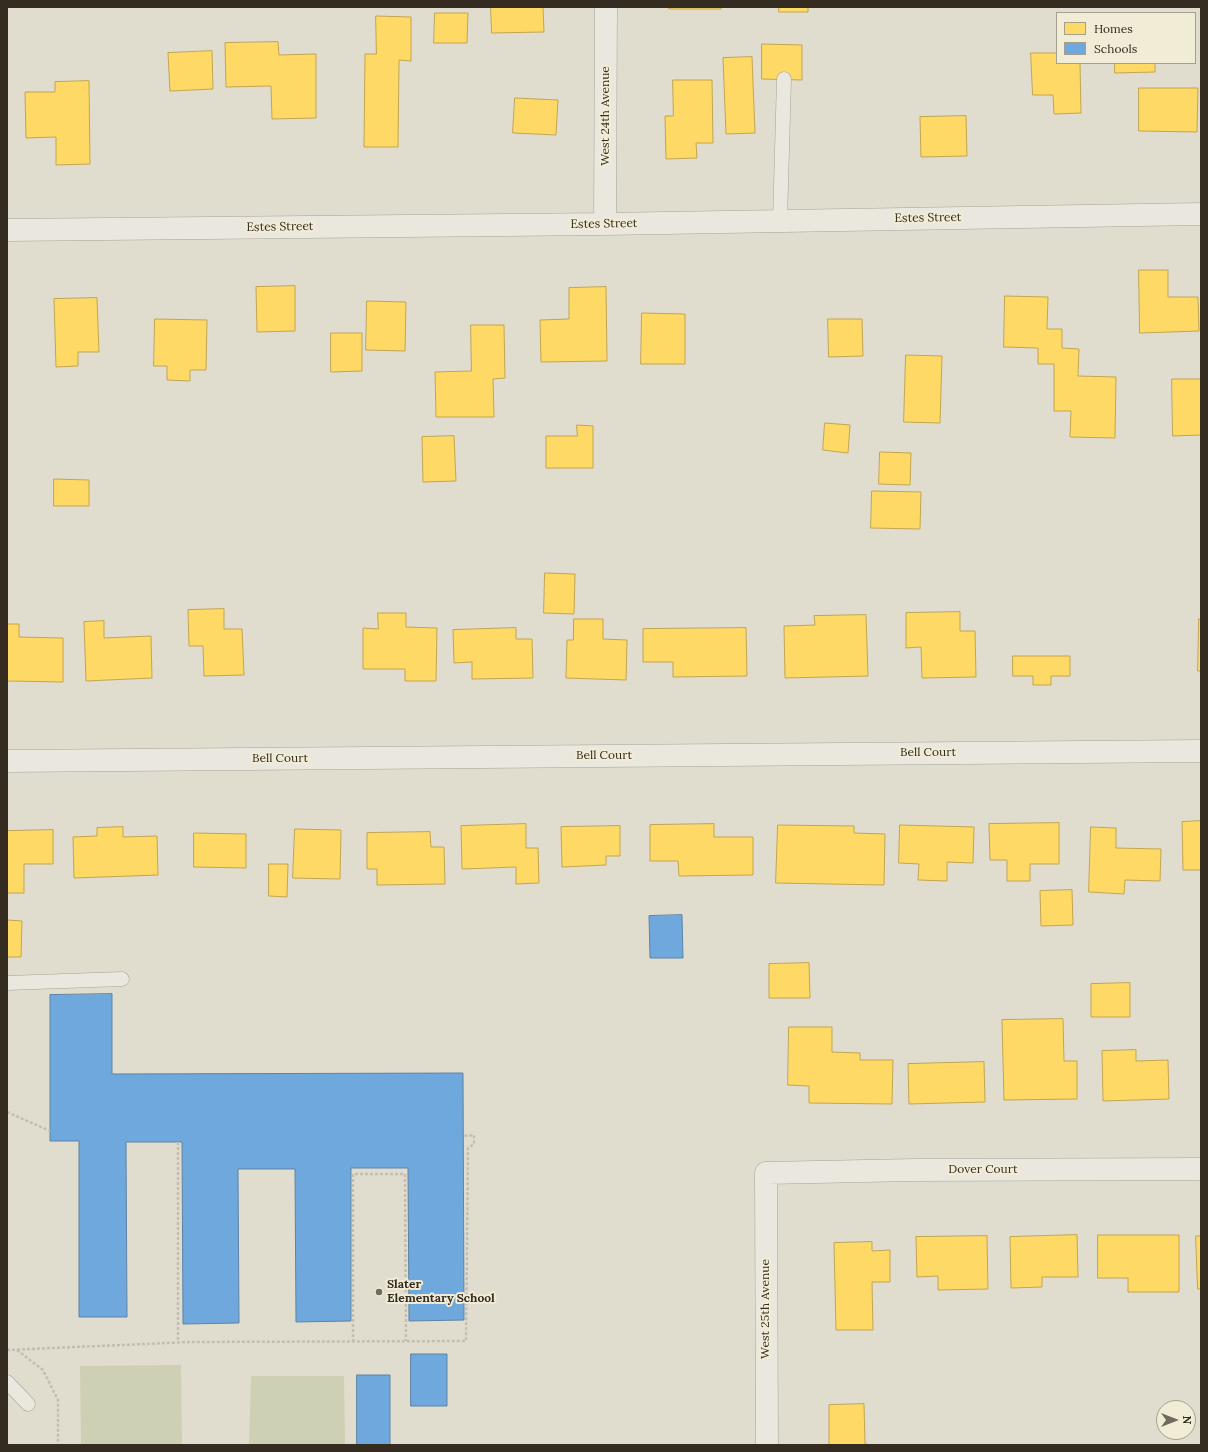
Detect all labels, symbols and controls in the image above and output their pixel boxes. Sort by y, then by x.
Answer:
legend [1056,12,1196,64]
text: Homes [1094,21,1133,36]
text: Schools [1094,41,1137,56]
street label: West 24th Avenue [599,66,613,166]
street label: Estes Street [894,210,962,226]
street label: Estes Street [570,216,638,232]
street label: Estes Street [246,219,314,235]
street label: Bell Court [900,746,956,760]
street label: Bell Court [576,749,632,763]
street label: Bell Court [252,752,308,766]
street label: Dover Court [948,1163,1018,1177]
street label: West 25th Avenue [759,1259,773,1359]
place label: Slater Elementary School [387,1278,495,1306]
marker: Slater Elementary School [374,1287,384,1297]
north arrow [1156,1400,1196,1440]
text: N [1180,1416,1194,1424]

